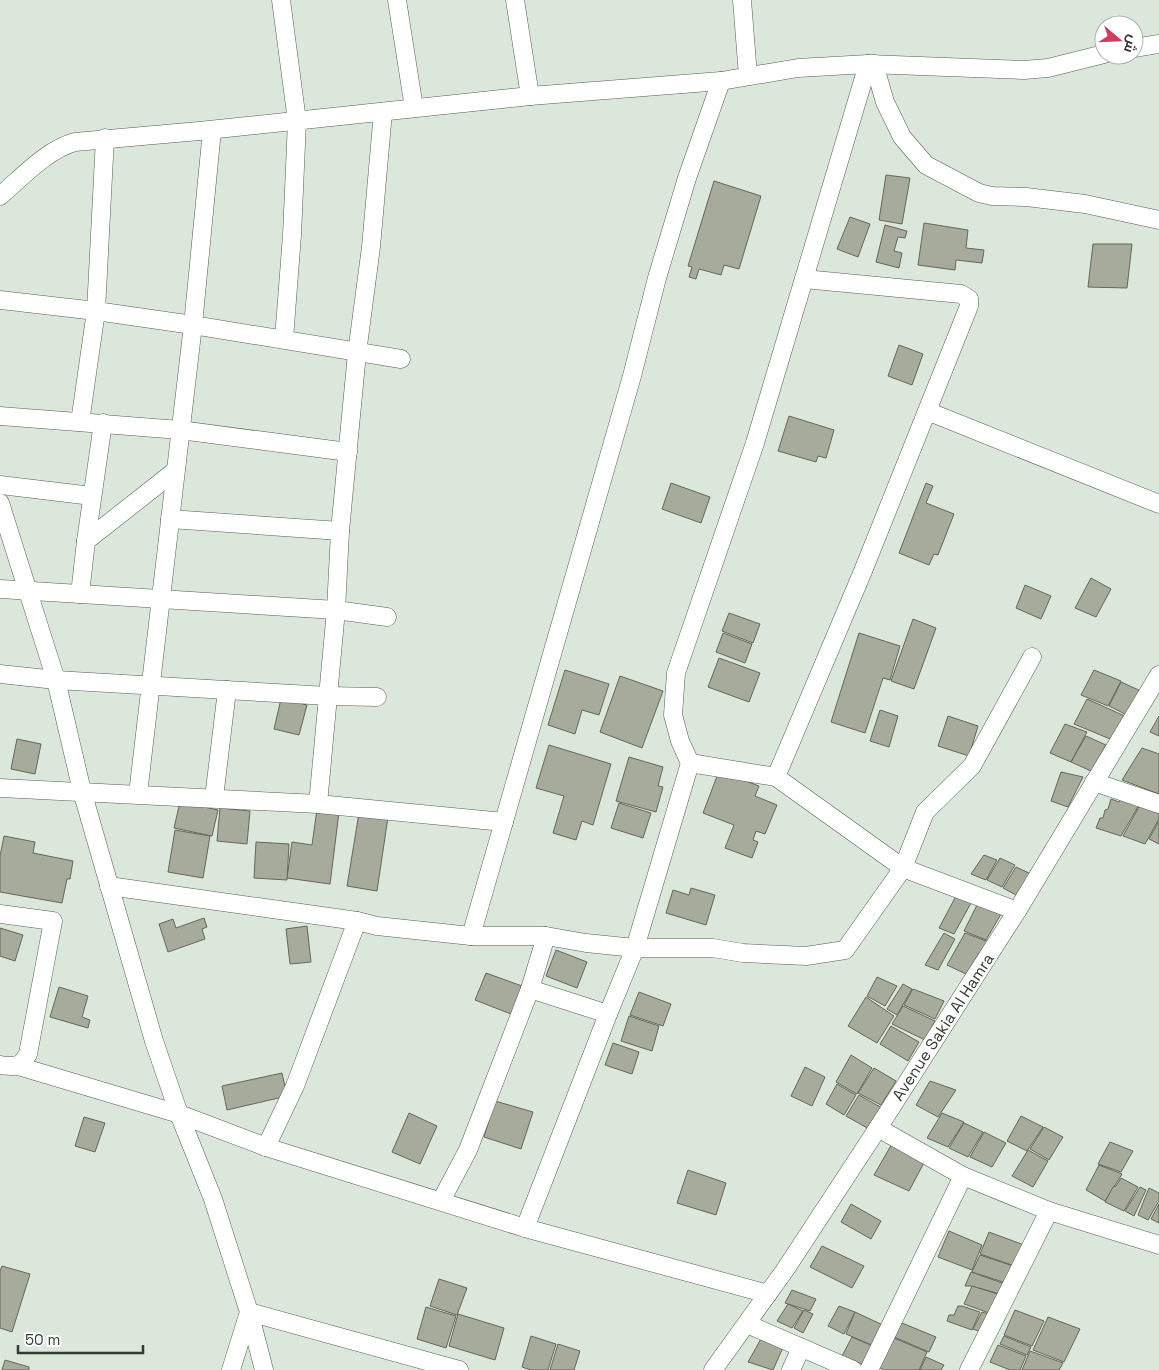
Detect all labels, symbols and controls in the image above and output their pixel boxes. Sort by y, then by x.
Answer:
north arrow [1094,15,1144,65]
text: ش [1120,33,1143,56]
street label: Avenue Sakia Al Hamra [887,949,999,1105]
scale bar [18,1322,142,1354]
text: 50 m [25,1330,60,1349]

